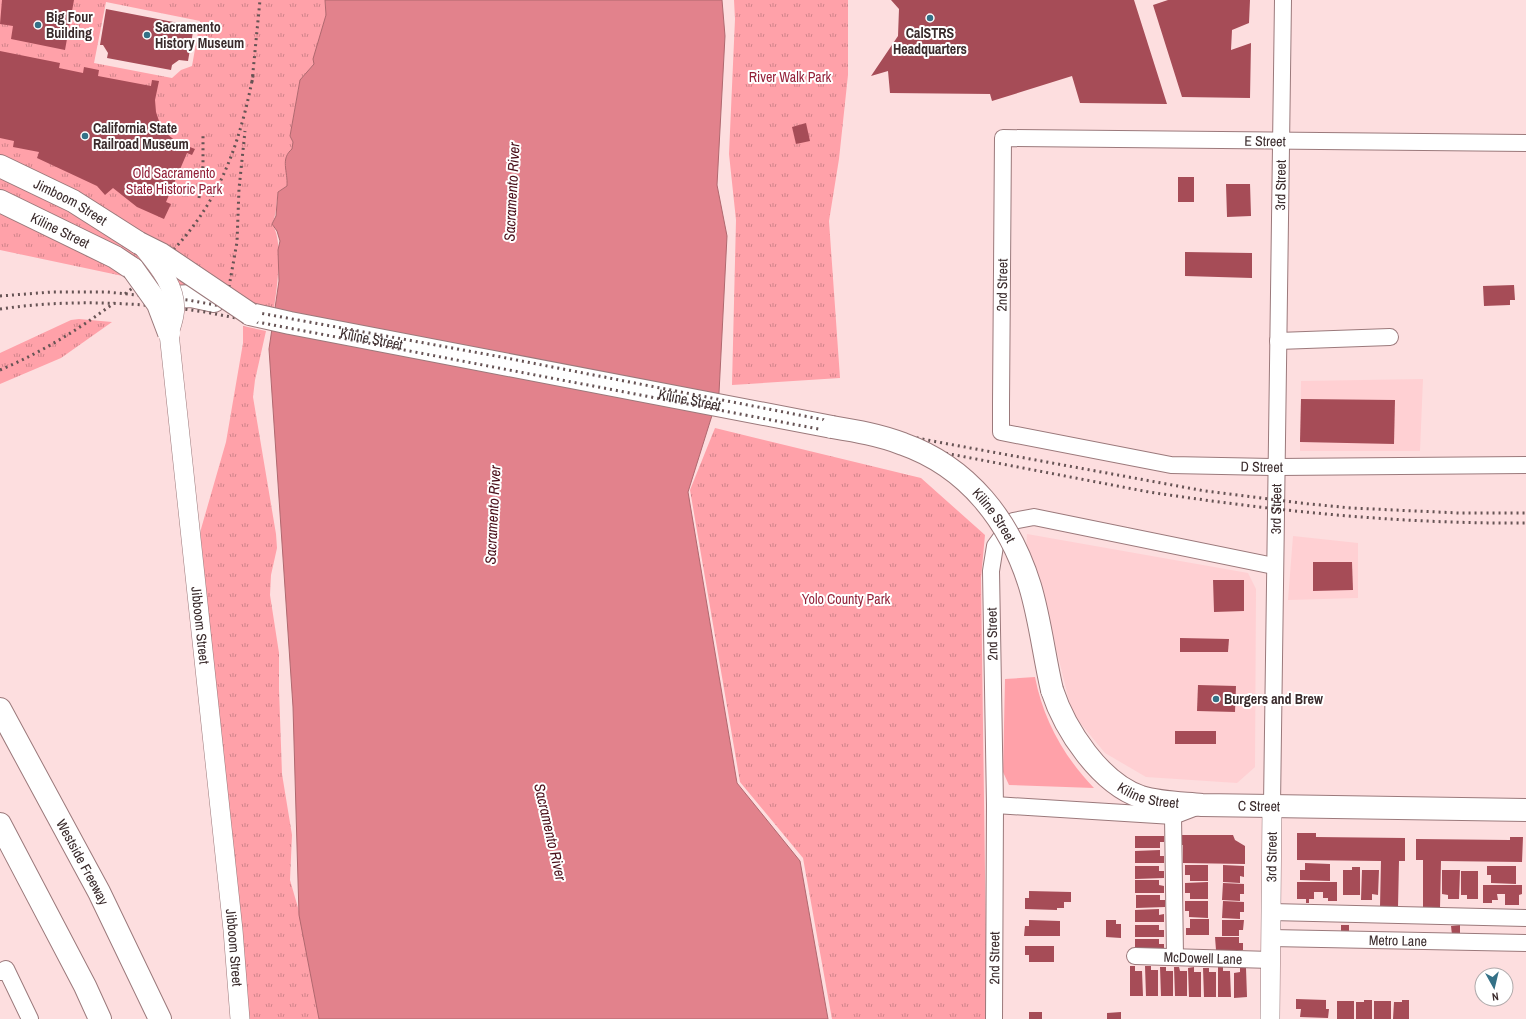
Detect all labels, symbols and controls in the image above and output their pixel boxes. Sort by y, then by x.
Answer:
place label: Big Four Building [46,8,93,42]
marker: CalSTRS Headquarters [925,13,935,23]
place label: Sacramento History Museum [155,18,244,52]
marker: Big Four Building [33,20,43,30]
place label: CalSTRS Headquarters [893,24,967,58]
marker: Sacramento History Museum [142,30,152,40]
park label: River Walk Park [749,68,832,86]
place label: California State Railroad Museum [93,119,189,153]
marker: California State Railroad Museum [80,131,90,141]
street label: E Street [1244,132,1286,150]
water label: Sacramento River [498,141,525,242]
street label: 3rd Street [1271,160,1290,210]
park label: Old Sacramento State Historic Park [126,164,222,198]
street label: Jimboom Street [31,174,110,229]
street label: Kiline Street [28,208,93,252]
street label: 2nd Street [993,258,1011,312]
street label: Kiline Street [339,324,404,353]
street label: Kiline Street [657,385,722,415]
street label: D Street [1241,457,1283,476]
water label: Sacramento River [479,464,506,565]
street label: Kiline Street [968,484,1020,546]
street label: 3rd Street [1267,484,1285,534]
street label: Jibboom Street [187,586,213,665]
park label: Yolo County Park [802,590,890,608]
street label: 2nd Street [983,607,1001,661]
place label: Burgers and Brew [1224,690,1323,708]
marker: Burgers and Brew [1211,694,1221,704]
street label: Kiline Street [1114,778,1180,812]
water label: Sacramento River [529,781,572,883]
street label: C Street [1238,797,1280,815]
street label: Westside Freeway [52,816,113,908]
street label: 3rd Street [1262,832,1281,882]
street label: Jibboom Street [222,908,246,987]
street label: 2nd Street [985,931,1003,985]
street label: Metro Lane [1369,931,1427,950]
street label: McDowell Lane [1163,948,1243,968]
north arrow [1474,967,1514,1007]
text: N [1491,990,1500,1004]

